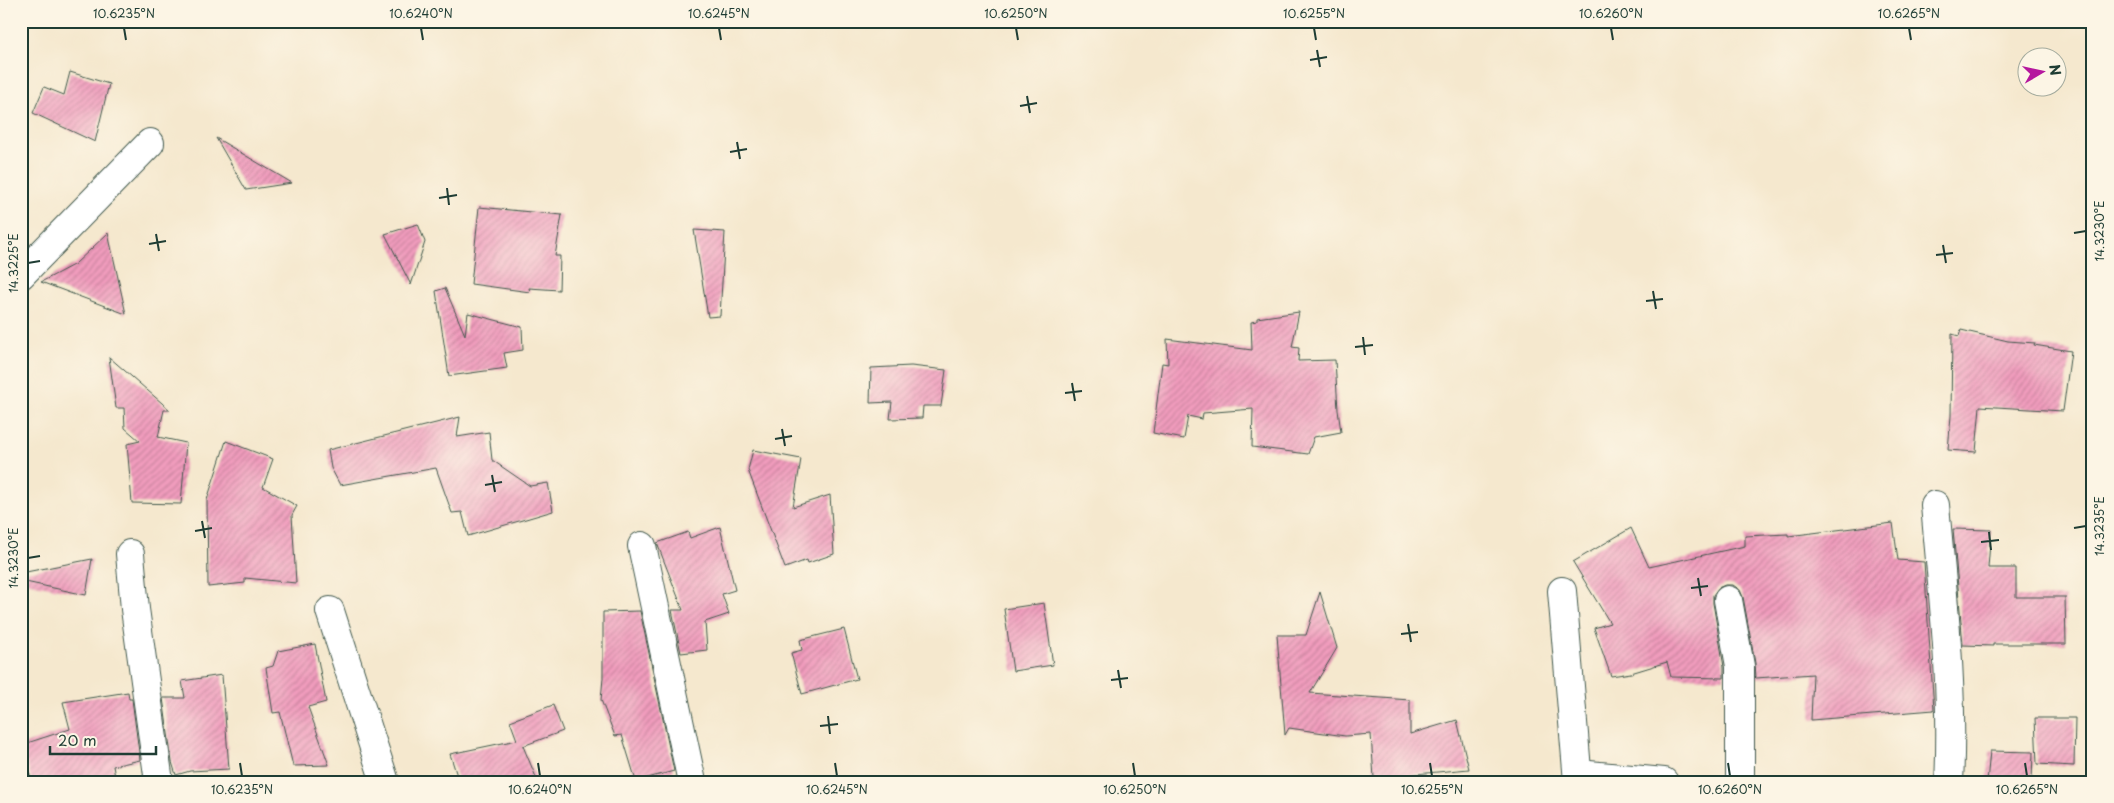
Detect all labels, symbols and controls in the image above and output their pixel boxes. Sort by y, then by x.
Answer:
text: 10.6235°N [93,4,155,22]
text: 10.6240°N [389,4,453,22]
text: 10.6245°N [688,4,750,22]
text: 10.6250°N [984,4,1048,22]
text: 10.6255°N [1283,4,1345,22]
text: 10.6260°N [1579,4,1643,22]
text: 10.6265°N [1878,4,1940,22]
north arrow [2016,48,2066,98]
text: N [2044,63,2067,77]
text: 14.3230°E [2090,200,2108,262]
text: 14.3225°E [4,233,22,293]
text: 14.3235°E [2090,496,2108,556]
text: 14.3230°E [4,527,22,589]
scale bar [50,723,156,755]
text: 20 m [58,728,97,751]
text: 10.6235°N [211,780,273,798]
text: 10.6240°N [508,780,572,798]
text: 10.6245°N [806,780,868,798]
text: 10.6250°N [1103,780,1167,798]
text: 10.6255°N [1401,780,1463,798]
text: 10.6260°N [1698,780,1762,798]
text: 10.6265°N [1996,780,2058,798]

